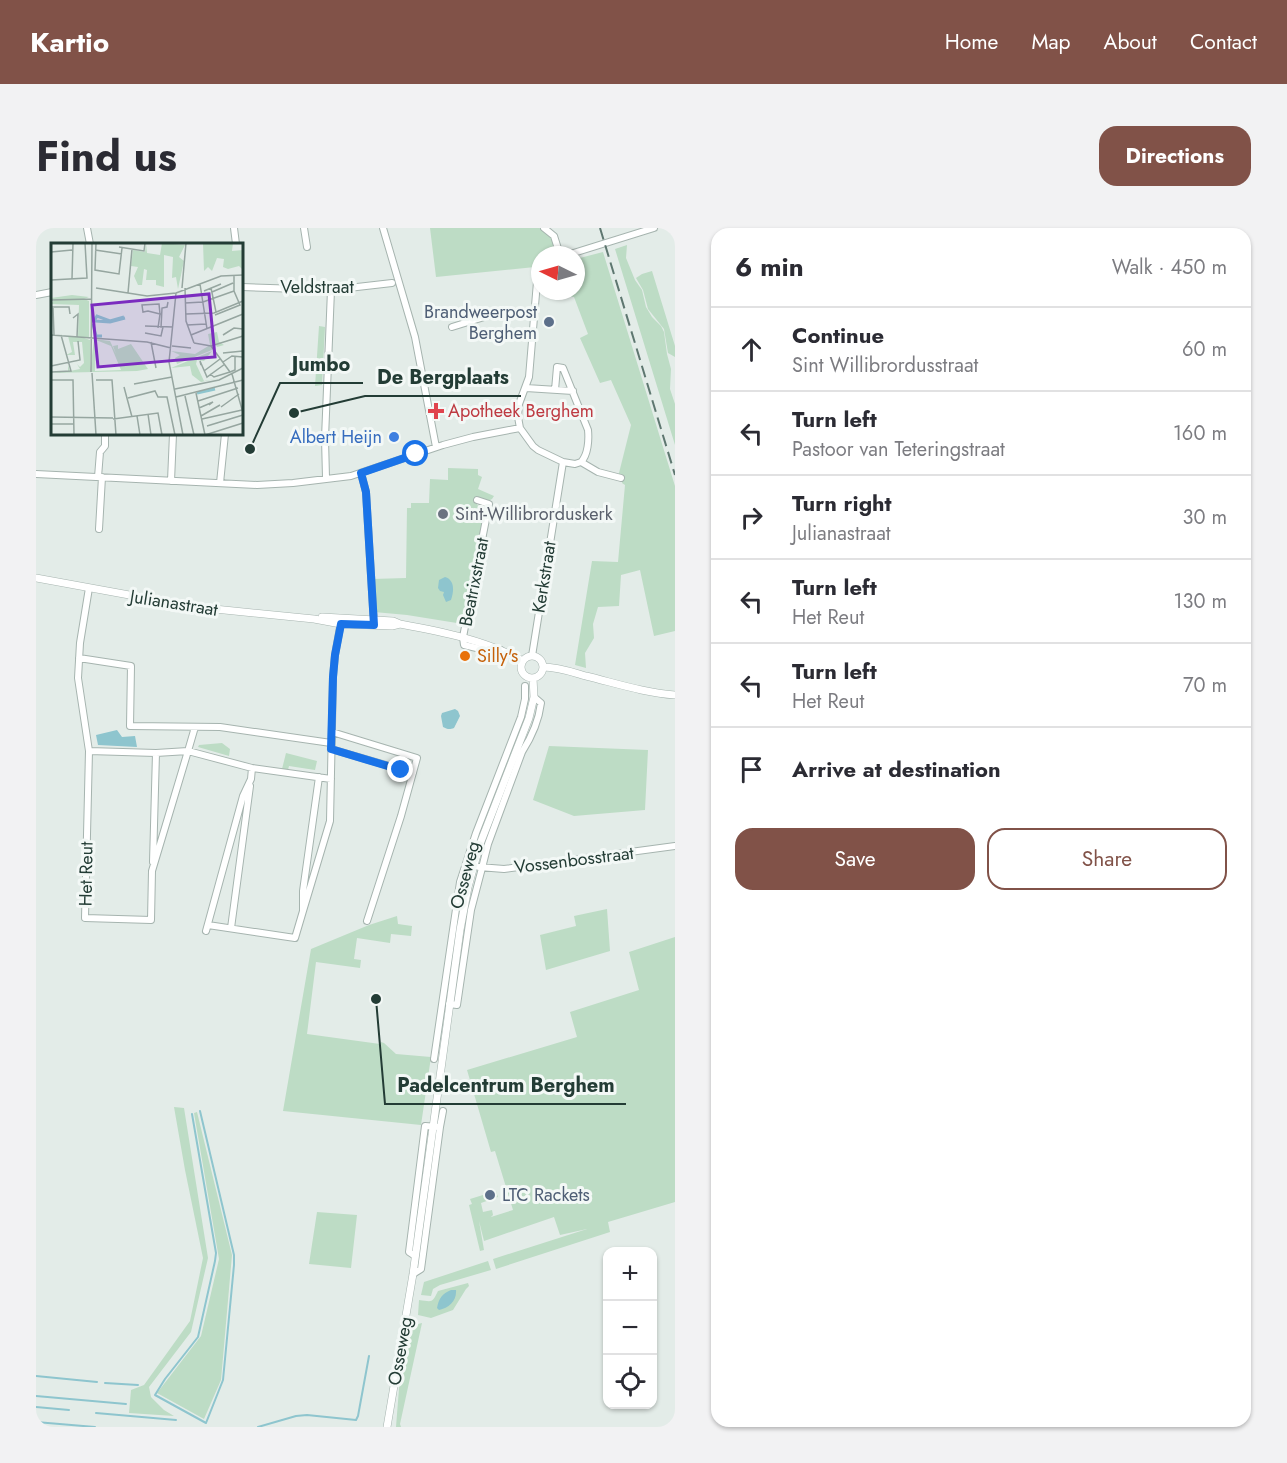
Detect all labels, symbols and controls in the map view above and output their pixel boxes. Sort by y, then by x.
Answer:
text: Kartio [30,22,109,63]
text: Home [945,27,998,57]
text: Map [1031,27,1071,57]
text: About [1104,27,1157,57]
text: Contact [1190,27,1257,57]
text: Find us [36,126,177,187]
button: Directions [1099,126,1251,186]
inset map [51,243,243,435]
north arrow [531,246,585,300]
text: 6 min [735,248,804,286]
text: Walk · 450 m [1112,253,1227,282]
street label: Veldstraat [280,274,354,300]
place label: Brandweerpost Berghem [424,299,538,346]
marker: Brandweerpost Berghem [542,315,556,329]
text: Continue [792,319,884,351]
icon: ahead [735,333,768,366]
text: 60 m [1182,335,1227,364]
callout: Jumbo [280,345,363,383]
text: Jumbo [288,350,351,379]
text: Sint Willibrordusstraat [792,351,978,380]
callout: De Bergplaats [365,358,521,396]
text: De Bergplaats [377,363,509,392]
place label: Apotheek Berghem [448,398,594,424]
text: Turn left [792,403,877,435]
marker: Apotheek Berghem [429,404,443,418]
icon: left [735,417,768,450]
text: 160 m [1173,419,1227,448]
place label: Albert Heijn [290,424,382,450]
marker: Albert Heijn [387,430,401,444]
text: Pastoor van Teteringstraat [792,435,1005,464]
route start [402,440,428,466]
text: Turn right [792,487,892,519]
place label: Sint-Willibrorduskerk [455,501,613,527]
icon: right [735,501,768,534]
text: 30 m [1182,503,1227,532]
marker: Sint-Willibrorduskerk [436,507,450,521]
text: Julianastraat [792,519,891,548]
street label: Beatrixstraat [453,535,495,629]
street label: Kerkstraat [525,539,563,615]
text: Turn left [792,571,877,603]
street label: Julianastraat [126,583,221,623]
icon: left [735,585,768,618]
text: 130 m [1173,587,1227,616]
text: Het Reut [792,603,864,632]
place label: Silly's [477,643,518,669]
marker: Silly's [458,649,472,663]
text: Turn left [792,655,877,687]
icon: left [735,669,768,702]
text: 70 m [1183,671,1227,700]
text: Het Reut [792,687,864,716]
icon: arrive [735,753,768,786]
text: Arrive at destination [792,753,1001,785]
route end [387,756,413,782]
button: Save [735,828,975,890]
button: Share [987,828,1227,890]
street label: Osseweg [443,838,487,912]
street label: Vossenbosstraat [513,840,636,880]
street label: Het Reut [72,841,100,907]
callout: Padelcentrum Berghem [385,1066,626,1104]
text: Padelcentrum Berghem [397,1071,615,1100]
place label: LTC Rackets [502,1182,590,1208]
marker: LTC Rackets [483,1188,497,1202]
map controls [603,1247,657,1409]
button: + [603,1247,657,1301]
button: − [603,1301,657,1355]
street label: Osseweg [381,1315,419,1387]
button: locate [603,1355,657,1409]

